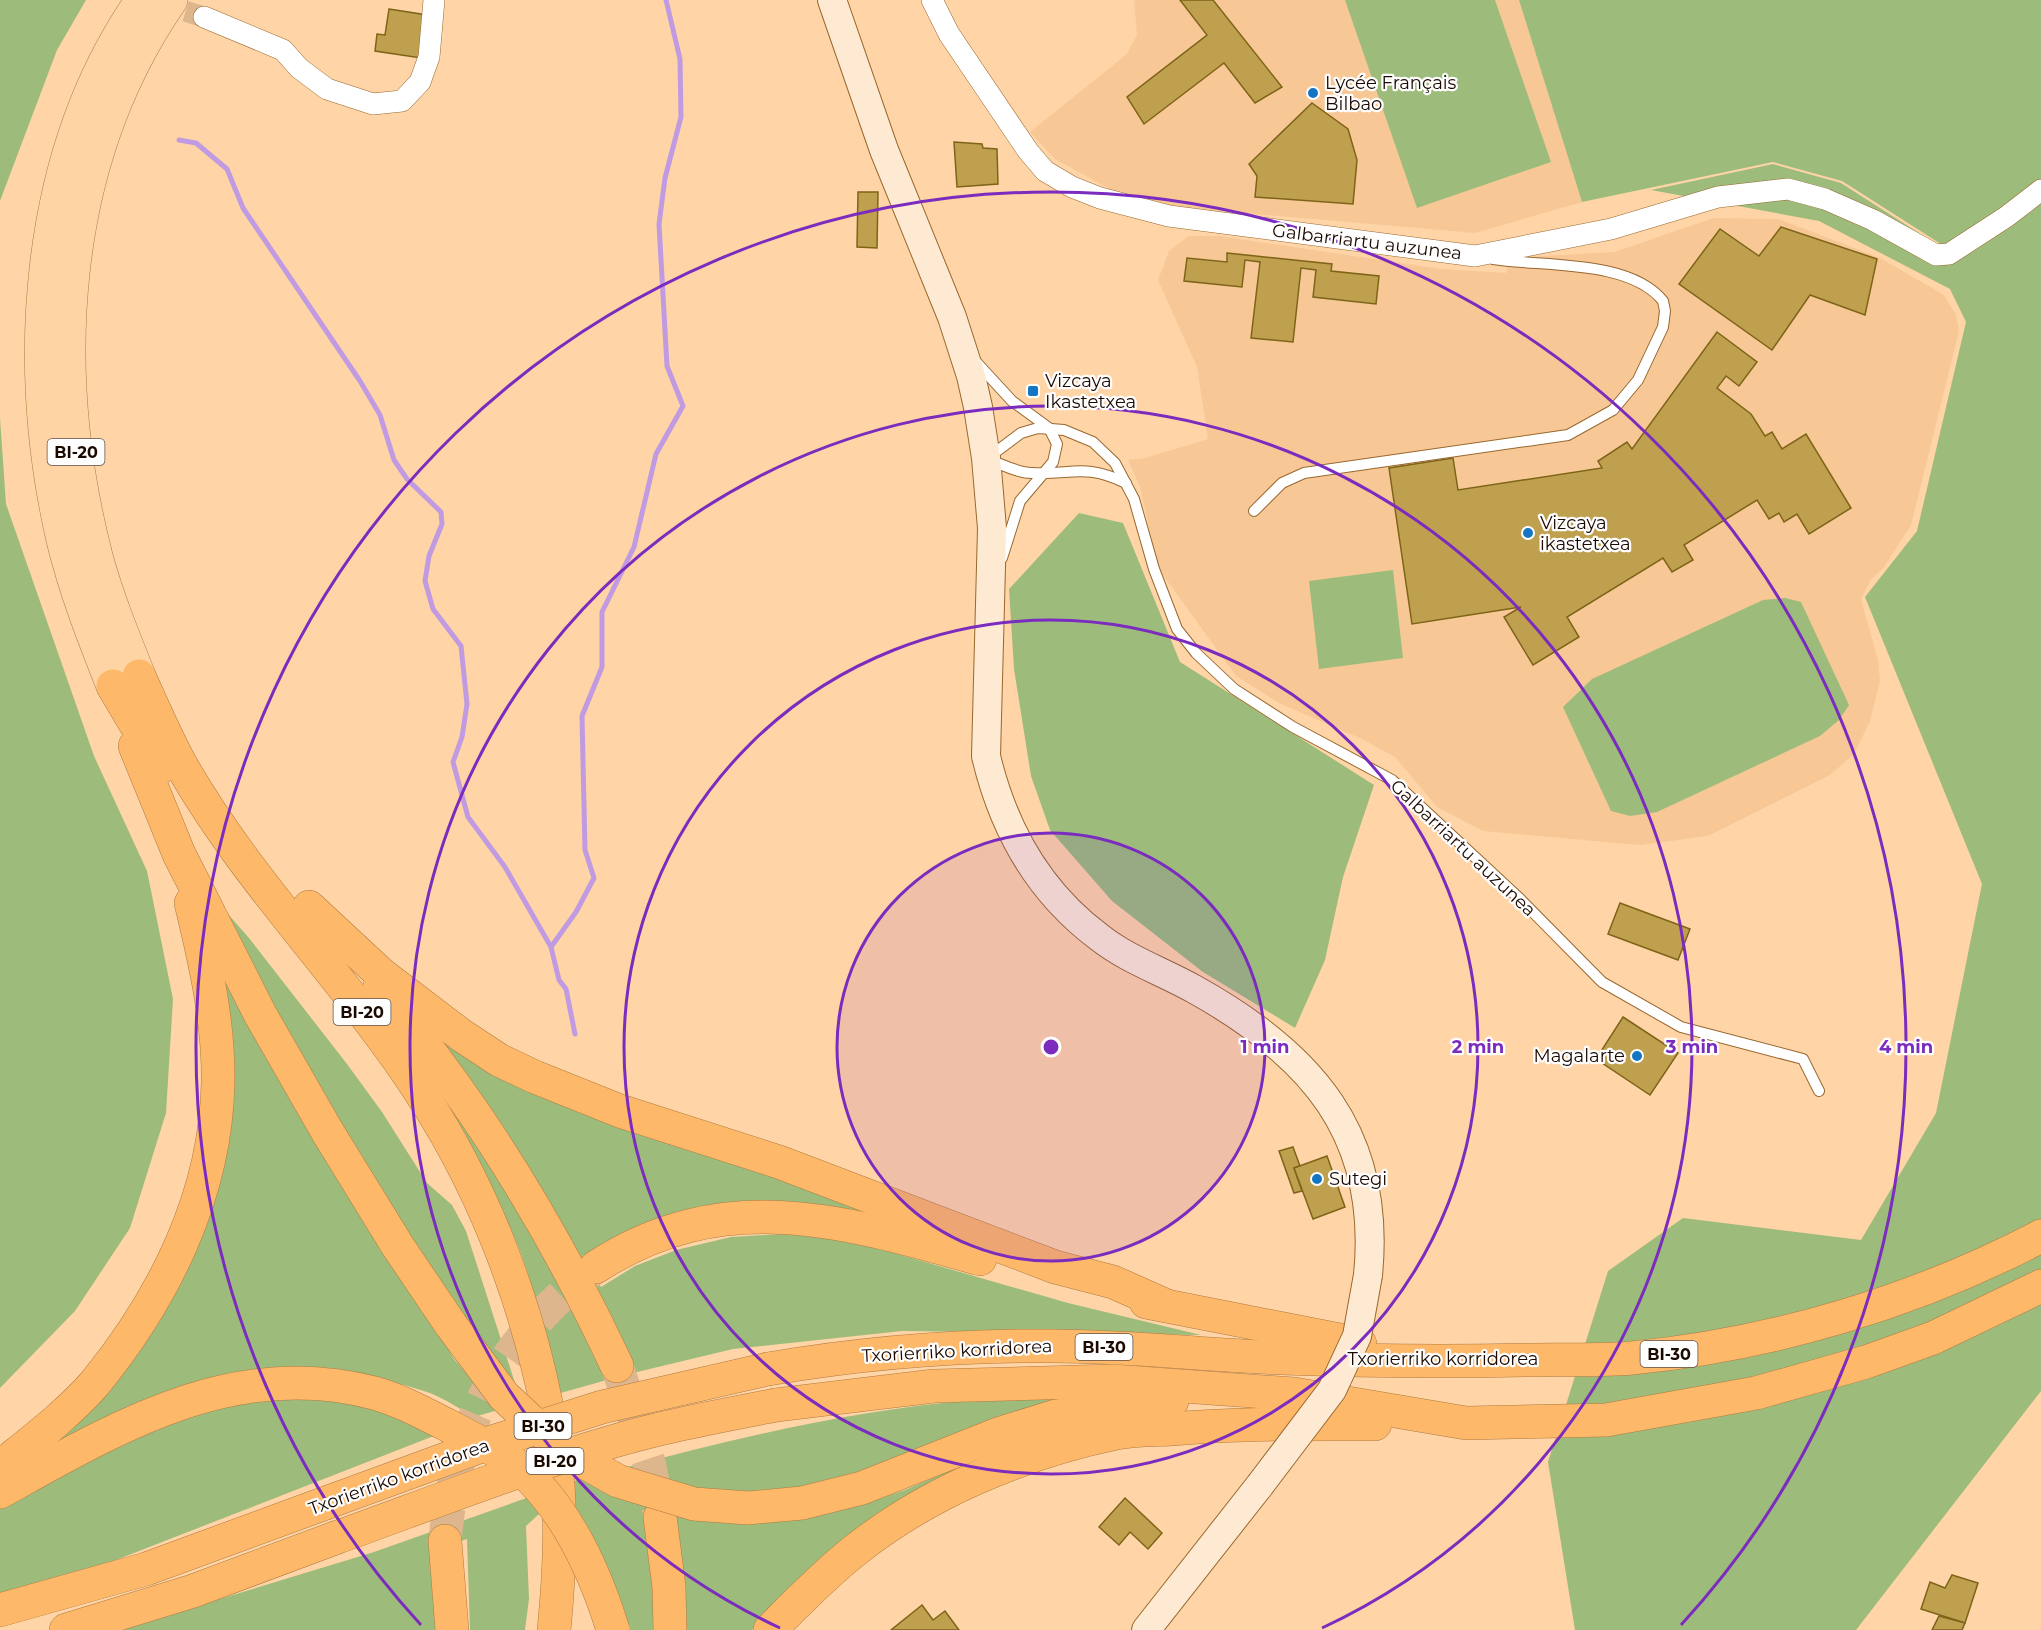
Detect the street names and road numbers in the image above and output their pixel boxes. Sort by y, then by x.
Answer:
street label: Galbarriartu auzunea [1271,219,1463,265]
road number: BI-20 [48,439,104,465]
street label: Galbarriartu auzunea [1386,775,1540,921]
road number: BI-20 [334,999,391,1025]
road number: BI-30 [1076,1334,1132,1360]
street label: Txorierriko korridorea [861,1335,1053,1367]
road number: BI-30 [1640,1341,1698,1367]
street label: Txorierriko korridorea [1348,1348,1538,1370]
road number: BI-30 [514,1413,572,1439]
street label: Txorierriko korridorea [306,1434,492,1520]
road number: BI-20 [526,1448,584,1474]

